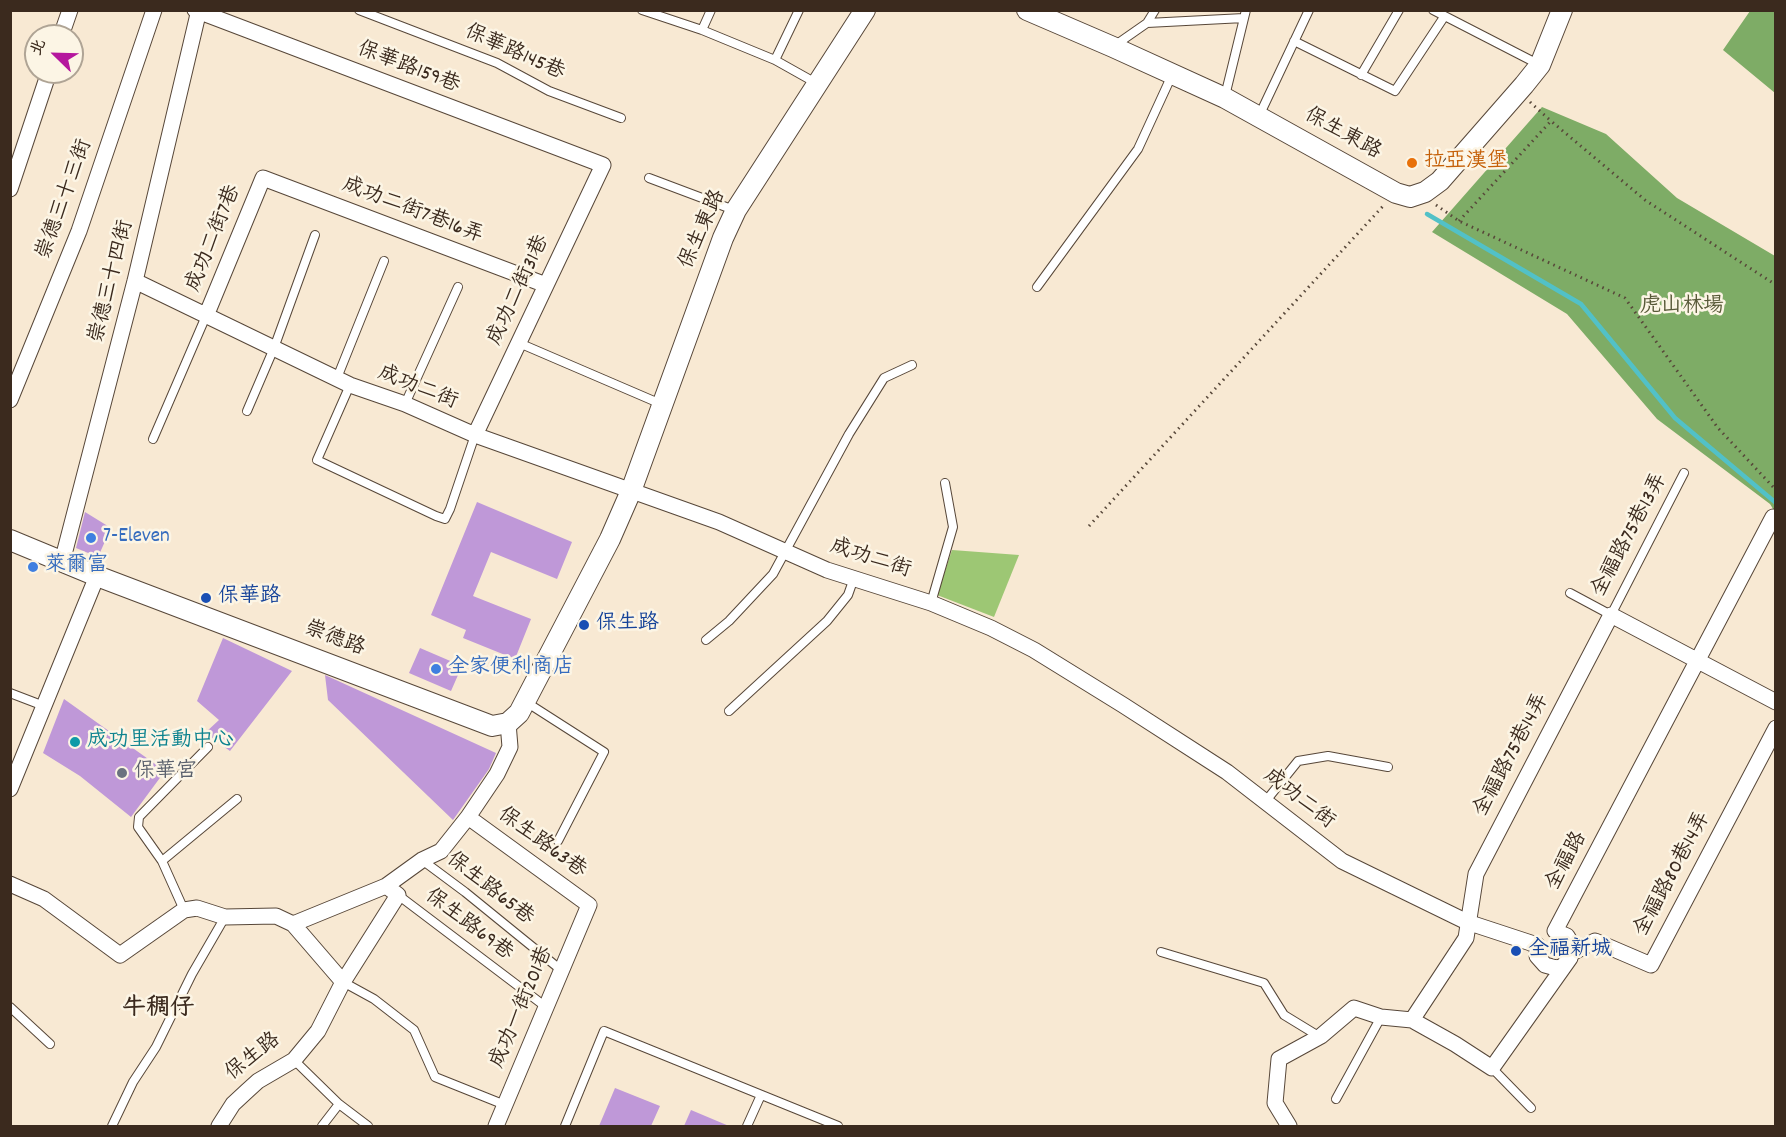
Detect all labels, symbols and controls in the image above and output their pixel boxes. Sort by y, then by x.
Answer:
street label: 保華路145巷 [460,21,568,87]
north arrow [24,24,84,84]
text: 北 [25,36,53,59]
street label: 保華路159巷 [353,38,463,100]
street label: 保生東路 [1299,104,1385,166]
street label: 崇德三十三街 [33,136,99,264]
place label: 拉亞漢堡 [1424,150,1508,176]
marker: 拉亞漢堡 [1405,156,1419,170]
street label: 成功二街7巷16弄 [338,174,486,250]
street label: 成功二街7巷 [182,182,248,296]
street label: 保生東路 [675,187,733,273]
street label: 崇德三十四街 [86,218,140,346]
street label: 成功二街31巷 [483,232,557,350]
park label: 虎山林場 [1640,295,1724,321]
street label: 成功二街 [373,362,461,416]
street label: 全福路75巷13弄 [1588,470,1674,602]
place label: 7-Eleven [103,525,170,551]
marker: 7-Eleven [84,531,98,545]
street label: 成功二街 [826,535,914,585]
place label: 萊爾富 [45,554,108,580]
marker: 萊爾富 [26,560,40,574]
place label: 保華路 [218,585,281,611]
marker: 保華路 [199,591,213,605]
place label: 保生路 [596,612,659,638]
street label: 崇德路 [300,617,368,663]
marker: 保生路 [577,618,591,632]
place label: 全家便利商店 [448,656,574,682]
marker: 全家便利商店 [429,662,443,676]
street label: 全福路75巷14弄 [1470,690,1556,822]
place label: 成功里活動中心 [87,729,234,755]
marker: 成功里活動中心 [68,735,82,749]
place label: 保華宮 [134,760,197,786]
street label: 成功二街 [1257,764,1339,836]
marker: 保華宮 [115,766,129,780]
street label: 保生路63巷 [492,803,590,885]
street label: 全福路80巷14弄 [1630,808,1718,942]
street label: 全福路 [1542,828,1594,896]
street label: 保生路65巷 [440,848,538,932]
street label: 保生路69巷 [419,885,517,967]
place label: 全福新城 [1528,938,1612,964]
street label: 成功一街201巷 [486,943,560,1073]
marker: 全福新城 [1509,944,1523,958]
district label: 牛稠仔 [122,997,194,1025]
street label: 保生路 [221,1029,287,1087]

